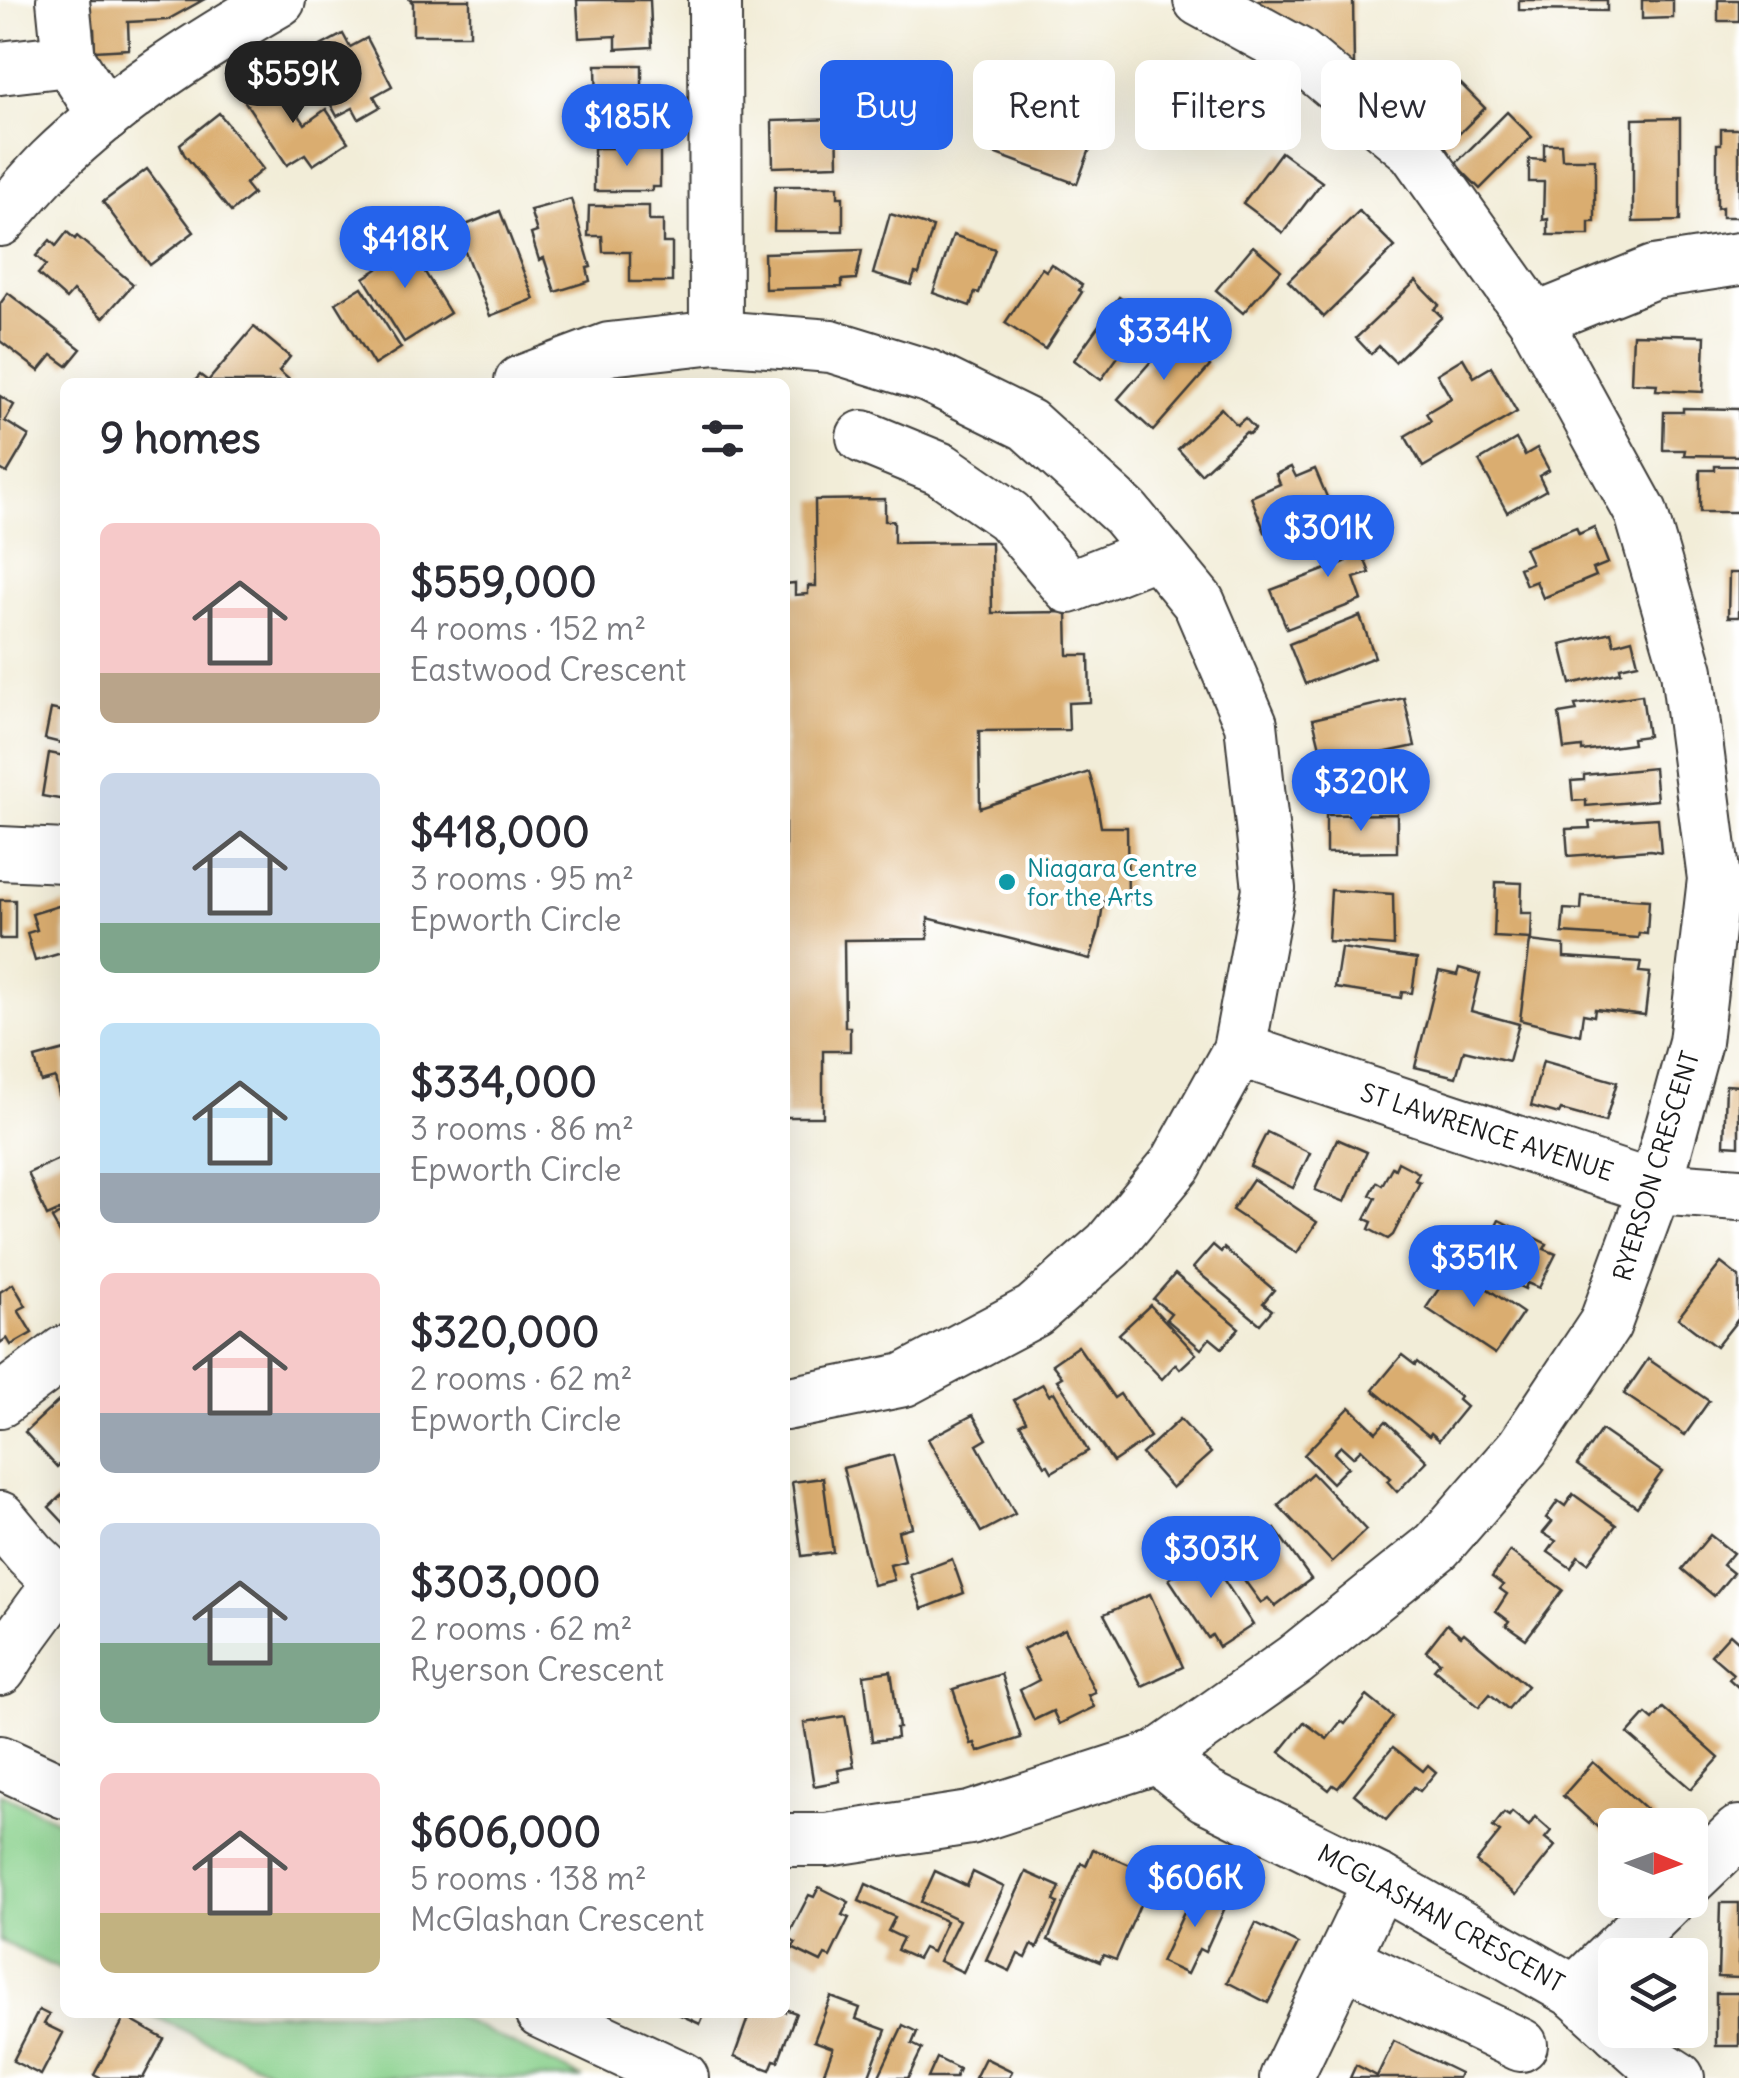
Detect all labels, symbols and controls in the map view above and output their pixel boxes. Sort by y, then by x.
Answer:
pin: $559K [223,41,363,126]
text: $559K [247,53,339,94]
chip: Buy [820,60,953,150]
chip: Rent [973,60,1115,150]
chip: Filters [1135,60,1301,150]
chip: New [1321,60,1461,150]
pin: $185K [557,84,697,169]
text: $185K [584,96,670,137]
pin: $418K [335,206,475,291]
text: $418K [362,218,448,259]
pin: $334K [1094,298,1234,383]
text: $334K [1118,310,1210,351]
icon: filters [695,411,750,466]
text: 9 homes [100,412,261,464]
pin: $301K [1258,495,1398,580]
text: $301K [1283,507,1373,548]
text: $559,000 [410,556,597,608]
icon: home [180,563,300,683]
text: 4 rooms · 152 m² [410,608,646,649]
text: Eastwood Crescent [410,649,686,690]
pin: $320K [1291,749,1431,834]
text: $320K [1314,761,1408,802]
text: $418,000 [410,806,590,858]
icon: home [180,813,300,933]
place label: Niagara Centre for the Arts [1027,852,1197,913]
text: 3 rooms · 95 m² [410,858,634,899]
marker: Niagara Centre for the Arts [996,871,1018,893]
text: Epworth Circle [410,899,622,940]
street label: RYERSON CRESCENT [1606,1047,1706,1285]
text: $334,000 [410,1056,597,1108]
icon: home [180,1063,300,1183]
street label: ST LAWRENCE AVENUE [1357,1076,1617,1188]
text: 3 rooms · 86 m² [410,1108,634,1149]
text: Epworth Circle [410,1149,622,1190]
pin: $351K [1404,1225,1544,1310]
text: $351K [1431,1237,1517,1278]
text: $320,000 [410,1306,600,1358]
icon: home [180,1313,300,1433]
text: 2 rooms · 62 m² [410,1358,633,1399]
text: Epworth Circle [410,1399,622,1440]
pin: $303K [1141,1516,1281,1601]
text: $303K [1164,1528,1258,1569]
text: $303,000 [410,1556,600,1608]
icon: home [180,1563,300,1683]
text: 2 rooms · 62 m² [410,1608,633,1649]
text: Ryerson Crescent [410,1649,664,1690]
text: $606,000 [410,1806,601,1858]
north arrow [1598,1808,1708,1918]
map controls [1598,1808,1708,2048]
icon: home [180,1813,300,1933]
street label: MCGLASHAN CRESCENT [1312,1837,1570,1999]
pin: $606K [1125,1845,1265,1930]
text: $606K [1147,1857,1243,1898]
text: 5 rooms · 138 m² [410,1858,647,1899]
text: McGlashan Crescent [410,1899,704,1940]
button: layers [1598,1938,1708,2048]

